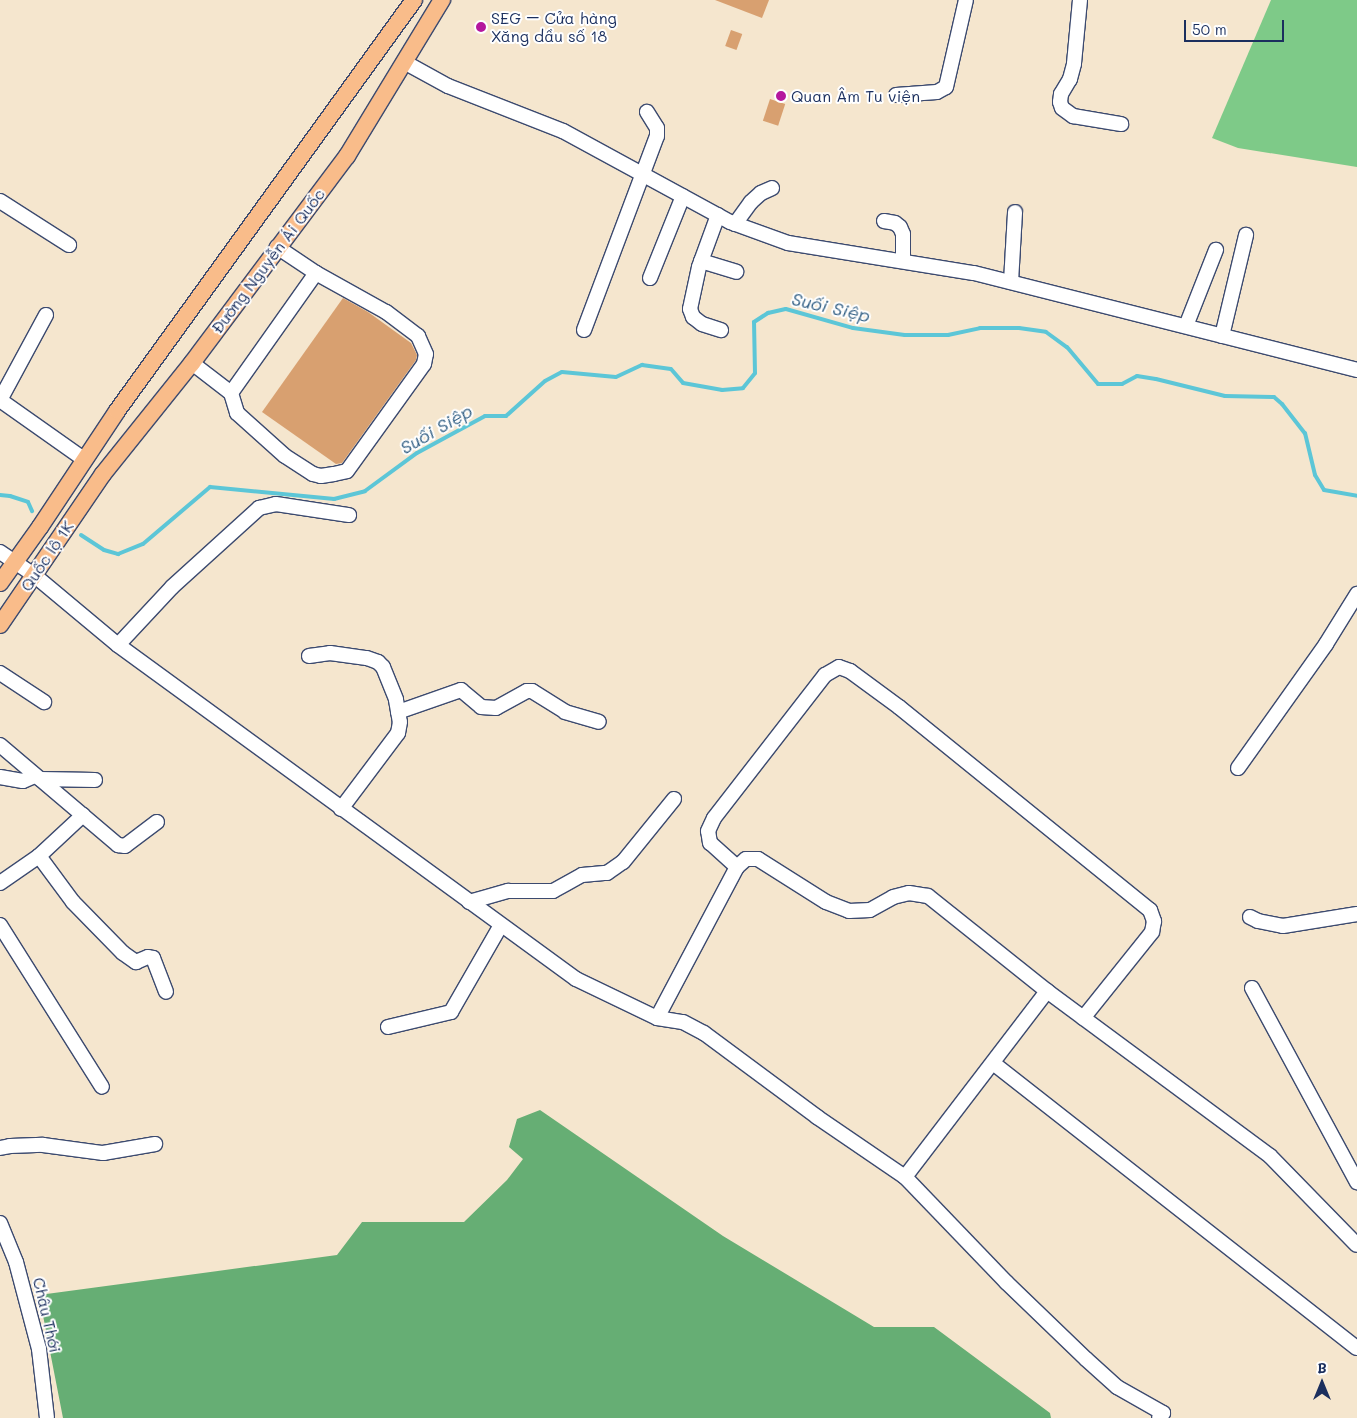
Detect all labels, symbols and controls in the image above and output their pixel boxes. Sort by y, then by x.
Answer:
place label: SEG – Cửa hàng Xăng dầu số 18 [491,8,617,46]
scale bar [1187,10,1287,42]
text: 50 m [1192,19,1227,39]
marker: SEG – Cửa hàng Xăng dầu số 18 [475,21,487,33]
place label: Quan Âm Tu viện [791,86,920,106]
marker: Quan Âm Tu viện [775,90,787,102]
street label: Đường Nguyễn Ái Quốc [207,185,329,337]
water label: Suối Siệp [790,287,872,327]
water label: Suối Siệp [396,400,476,458]
street label: Quốc lộ 1K [16,517,78,595]
street label: Châu Thới [29,1276,65,1354]
north arrow [1297,1358,1347,1408]
text: B [1317,1358,1327,1377]

